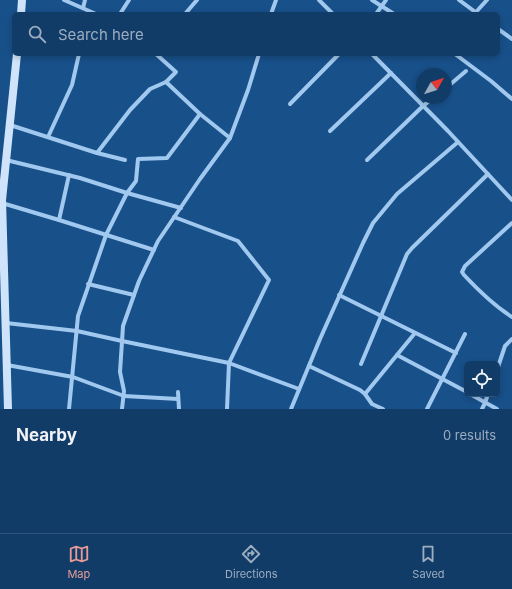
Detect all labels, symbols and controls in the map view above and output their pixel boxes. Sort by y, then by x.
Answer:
search box [12,12,500,56]
icon: search [26,23,48,45]
text: Search here [58,25,144,44]
north arrow [416,68,452,104]
map controls [464,361,500,397]
button: locate [464,361,500,397]
text: Nearby [16,425,77,445]
text: 0 results [443,427,496,443]
tab: Map [67,543,90,581]
tab: Directions [225,543,278,581]
tab: Saved [412,543,445,581]

